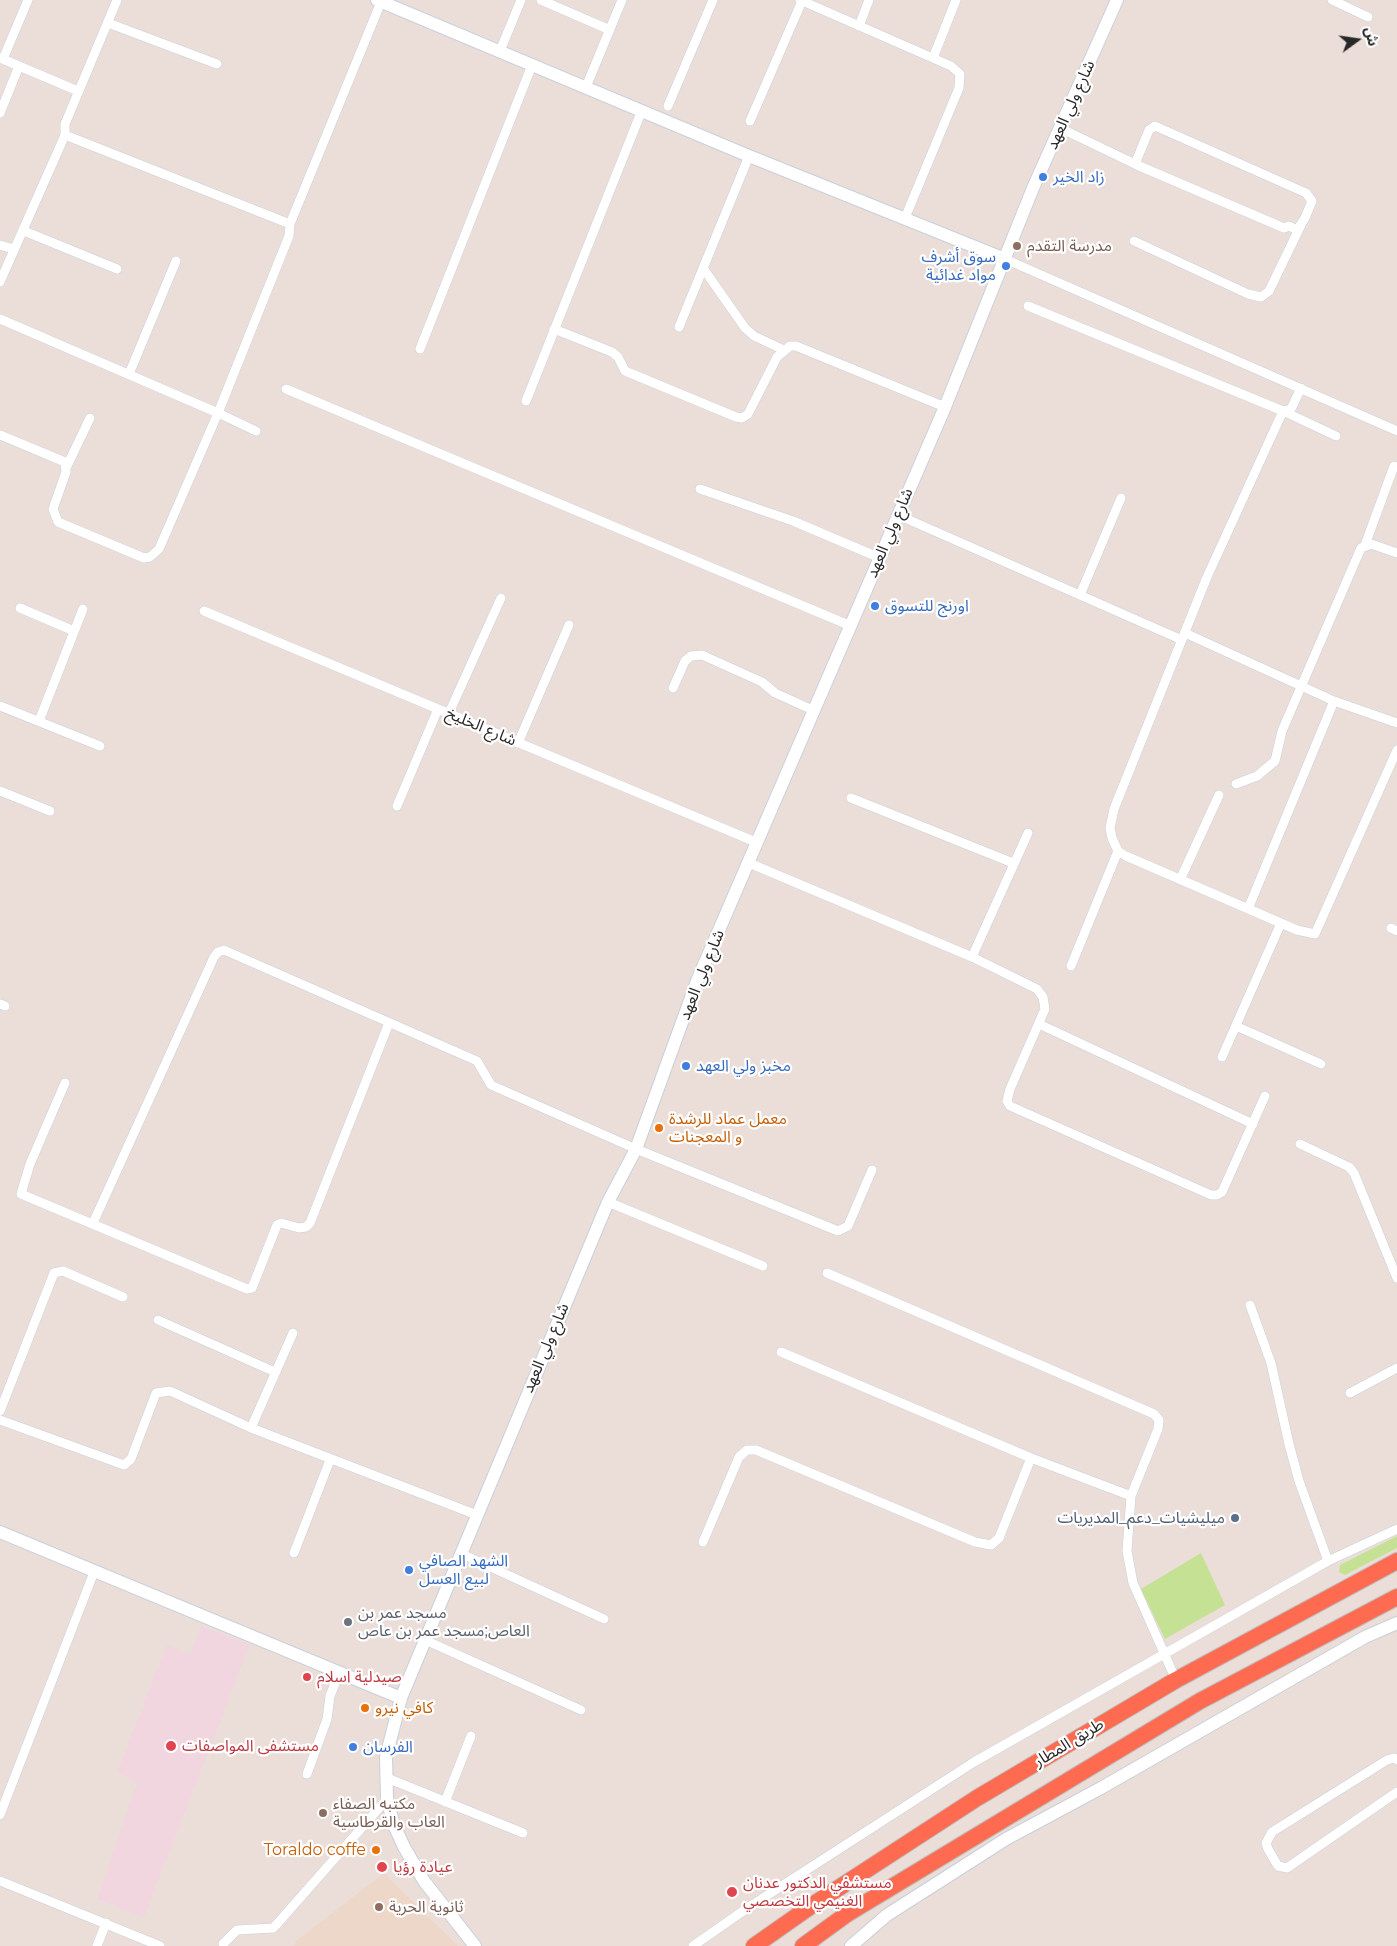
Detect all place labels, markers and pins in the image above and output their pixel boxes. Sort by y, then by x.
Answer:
place label: زاد الخير [1053,167,1105,187]
marker: زاد الخير [1037,171,1049,183]
place label: مدرسة التقدم [1027,236,1112,256]
marker: مدرسة التقدم [1011,240,1023,252]
place label: سوق أشرف مواد غدائية [921,247,996,285]
marker: سوق أشرف مواد غدائية [1000,260,1012,272]
place label: اورنج للتسوق [885,596,969,616]
marker: اورنج للتسوق [869,600,881,612]
place label: مخبز ولي العهد [696,1056,791,1076]
marker: مخبز ولي العهد [680,1060,692,1072]
place label: معمل عماد للرشدة و المعجنات [669,1109,787,1147]
marker: معمل عماد للرشدة و المعجنات [653,1122,665,1134]
place label: ميليشيات_دعم_المديريات [1057,1508,1225,1528]
marker: ميليشيات_دعم_المديريات [1229,1512,1241,1524]
place label: الشهد الصافي لبيع العسل [419,1551,508,1589]
marker: الشهد الصافي لبيع العسل [403,1564,415,1576]
place label: مسجد عمر بن العاص;مسجد عمر بن عاص [358,1603,530,1641]
marker: مسجد عمر بن العاص;مسجد عمر بن عاص [342,1616,354,1628]
place label: صيدلية اسلام [317,1667,402,1687]
marker: صيدلية اسلام [301,1671,313,1683]
place label: كافي نيرو [375,1698,433,1718]
marker: كافي نيرو [359,1702,371,1714]
place label: مستشفى المواصفات [182,1736,319,1756]
place label: الفرسان [363,1737,413,1757]
marker: مستشفى المواصفات [164,1739,178,1753]
marker: الفرسان [347,1741,359,1753]
place label: مكتبه الصفاء العاب والقرطاسية [333,1794,445,1832]
marker: مكتبه الصفاء العاب والقرطاسية [317,1807,329,1819]
place label: Toraldo coffe [264,1840,366,1860]
marker: Toraldo coffe [370,1844,382,1856]
place label: عيادة رؤيا [393,1857,452,1877]
marker: عيادة رؤيا [375,1860,389,1874]
place label: مستشفي الدكتور عدنان الغنيمي التخصصي [743,1873,892,1911]
marker: مستشفي الدكتور عدنان الغنيمي التخصصي [725,1885,739,1899]
place label: ثانوية الحرية [389,1897,464,1917]
marker: ثانوية الحرية [373,1901,385,1913]

